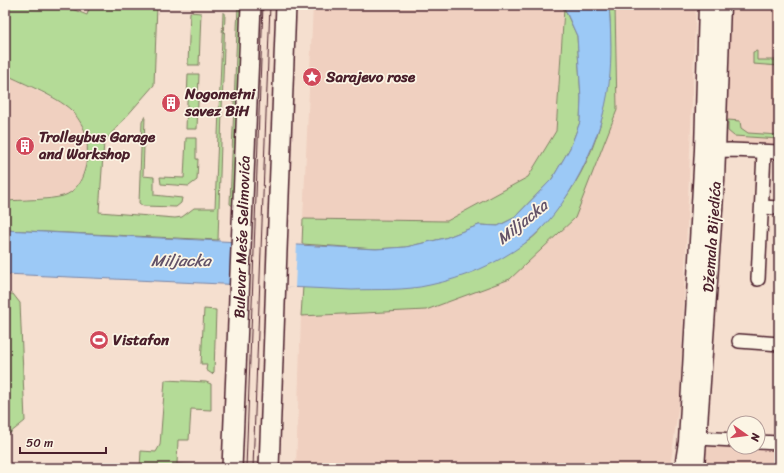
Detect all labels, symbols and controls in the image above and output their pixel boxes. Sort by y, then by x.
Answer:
place label: Sarajevo rose [325,64,416,90]
place icon: Sarajevo rose [301,66,323,88]
place label: Nogometni savez BiH [184,81,256,124]
building icon: Nogometni savez BiH [160,92,182,114]
place label: Trolleybus Garage and Workshop [38,124,156,167]
building icon: Trolleybus Garage and Workshop [14,135,36,157]
street label: Bulevar Meše Selimovića [226,155,258,319]
street label: Džemala Bijedića [695,180,729,293]
water label: Miljacka [490,191,556,252]
water label: Miljacka [151,246,213,275]
place label: Vistafon [113,327,170,353]
sports icon: Vistafon [88,329,110,351]
north arrow [726,415,766,455]
scale bar [20,429,106,455]
text: N [745,430,766,444]
text: 50 m [26,432,53,454]

